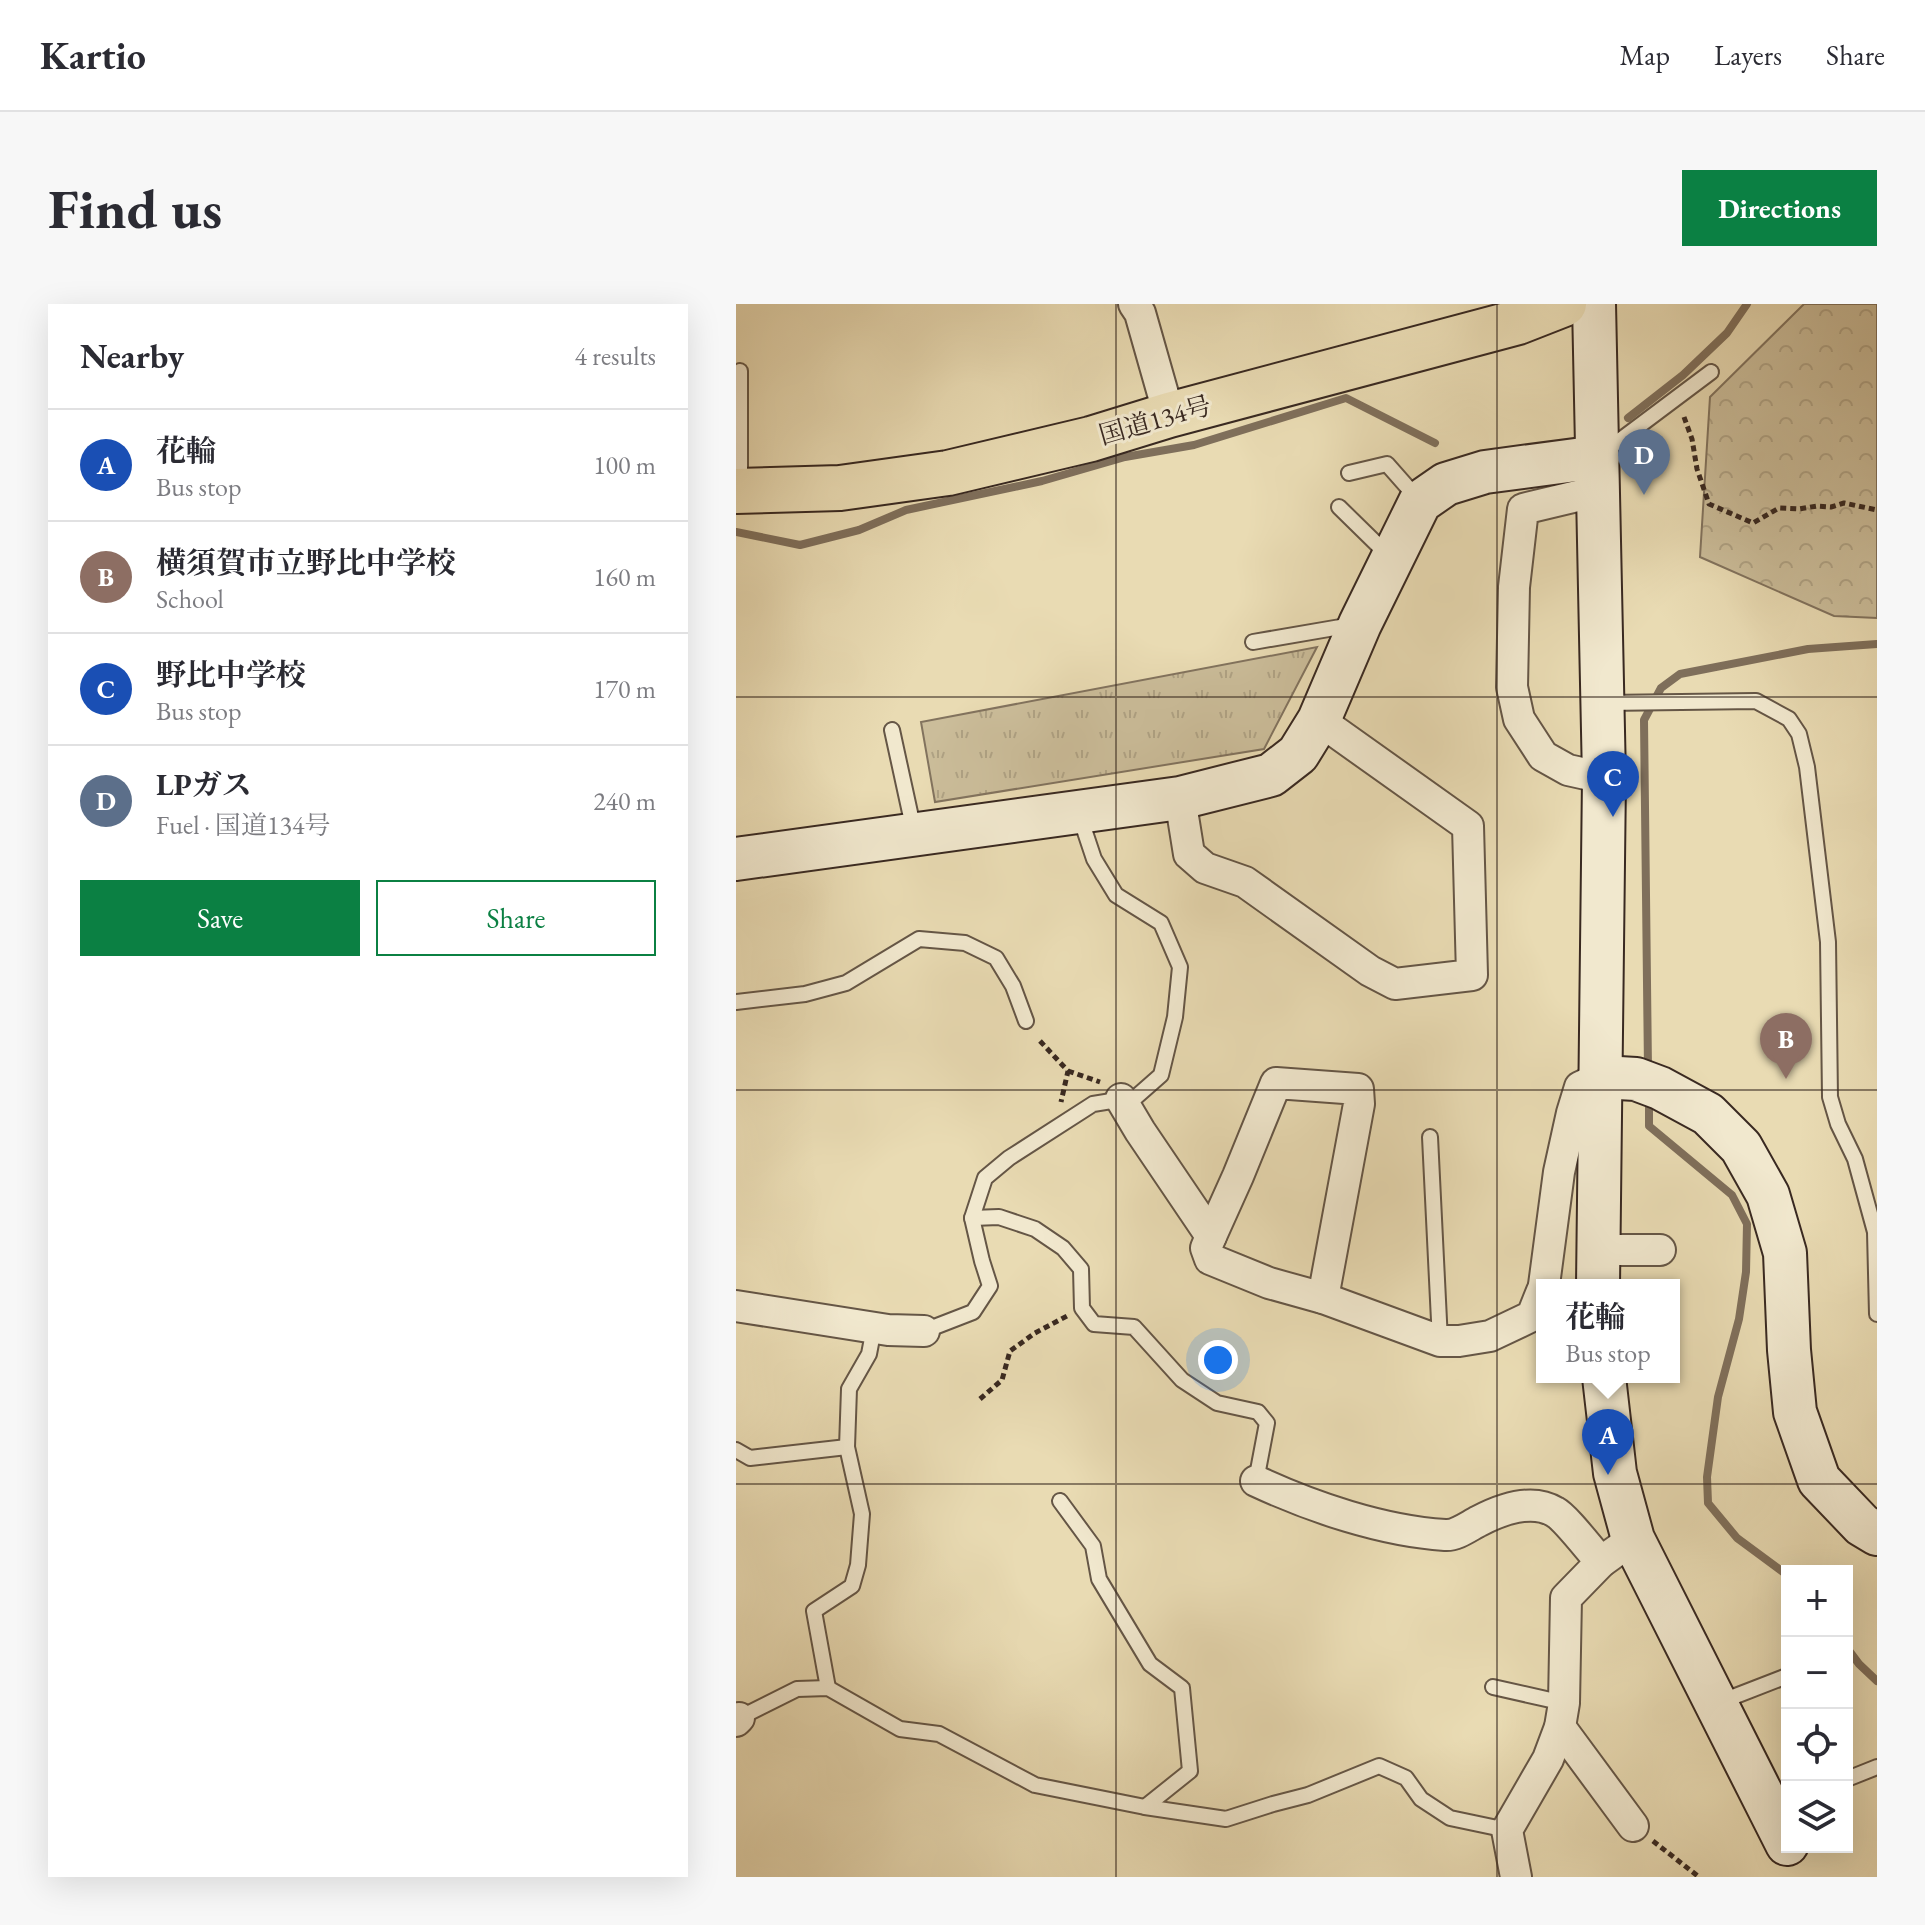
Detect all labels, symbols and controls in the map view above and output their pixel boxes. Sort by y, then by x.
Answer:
text: Kartio [40,31,146,80]
text: Map [1620,37,1670,73]
text: Layers [1714,37,1782,73]
text: Share [1826,37,1885,73]
button: Directions [1682,170,1877,246]
text: Find us [48,172,222,245]
text: Nearby [80,334,184,378]
text: 4 results [575,339,656,373]
street label: 国道134号 [1095,388,1215,452]
pin: D [1618,429,1670,495]
text: 花輪 [156,431,216,470]
text: A [97,448,115,482]
text: 100 m [593,448,656,482]
text: Bus stop [156,470,242,504]
text: 横須賀市立野比中学校 [156,543,456,582]
text: B [98,560,114,594]
text: 160 m [593,560,656,594]
text: School [156,582,224,616]
text: 野比中学校 [156,655,306,694]
text: C [97,672,115,706]
text: 170 m [593,672,656,706]
text: Bus stop [156,694,242,728]
pin: C [1587,751,1639,817]
text: LPガス [156,765,252,804]
text: D [96,784,116,818]
text: 240 m [593,784,656,818]
text: Fuel · 国道134号 [156,808,330,842]
button: Save [80,880,360,956]
button: Share [376,880,656,956]
pin: B [1760,1013,1812,1079]
popup [1536,1279,1680,1383]
text: 花輪 [1565,1297,1625,1336]
text: Bus stop [1565,1336,1651,1370]
your location [1198,1340,1238,1380]
pin: A [1582,1409,1634,1475]
map controls [1781,1565,1853,1853]
button: + [1781,1565,1853,1637]
button: − [1781,1637,1853,1709]
button: locate [1781,1709,1853,1781]
button: layers [1781,1781,1853,1853]

